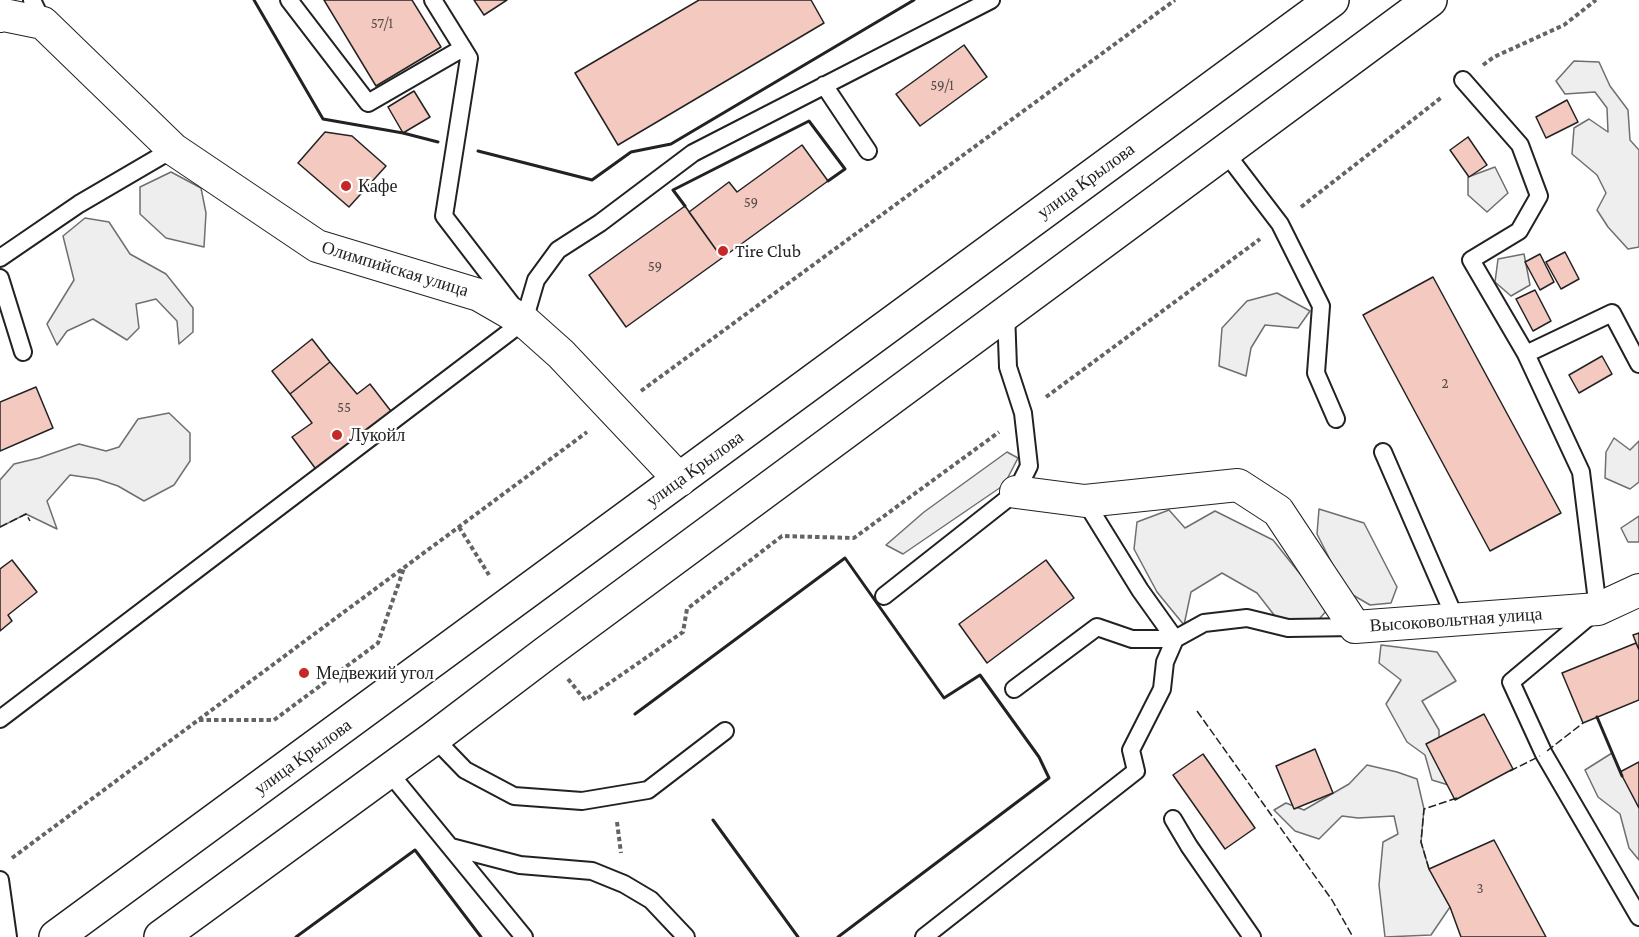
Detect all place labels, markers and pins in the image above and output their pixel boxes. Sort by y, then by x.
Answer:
place label: Кафе [358,175,397,197]
marker: Кафе [339,179,353,193]
place label: Tire Club [735,240,801,262]
marker: Tire Club [716,244,730,258]
place label: Лукойл [349,424,405,446]
marker: Лукойл [330,428,344,442]
place label: Медвежий угол [316,662,434,684]
marker: Медвежий угол [297,666,311,680]

